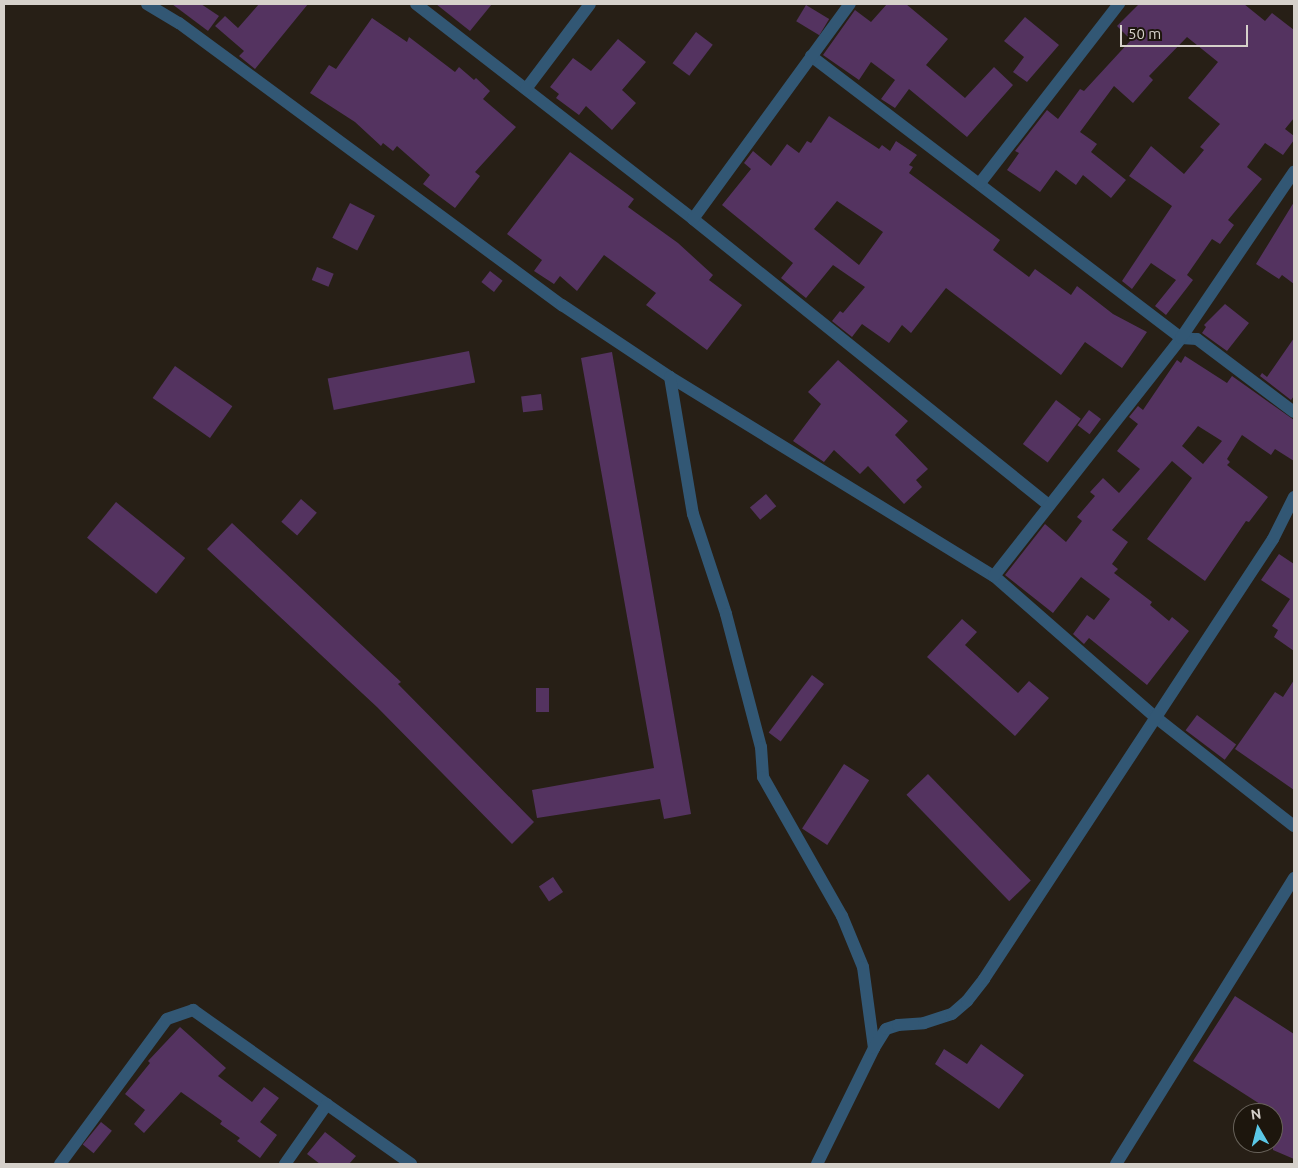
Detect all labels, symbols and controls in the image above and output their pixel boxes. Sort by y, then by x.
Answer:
scale bar [1123,15,1250,47]
text: 50 m [1128,25,1161,42]
north arrow [1233,1103,1283,1153]
text: N [1250,1105,1262,1123]

